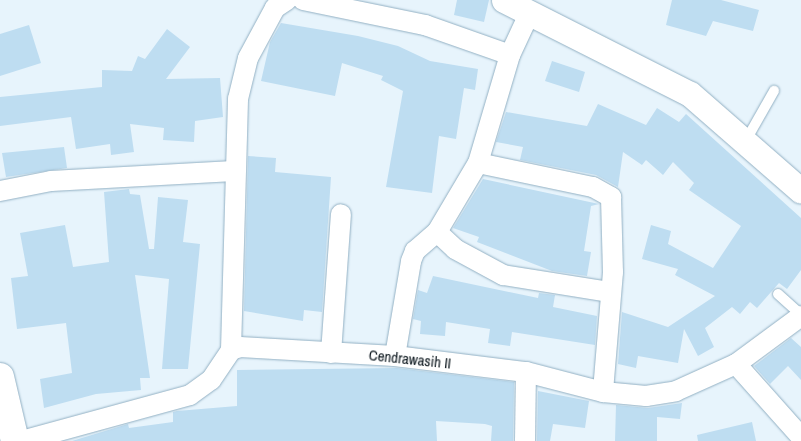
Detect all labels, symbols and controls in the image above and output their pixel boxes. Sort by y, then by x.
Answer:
street label: Cendrawasih II [368,346,452,372]

